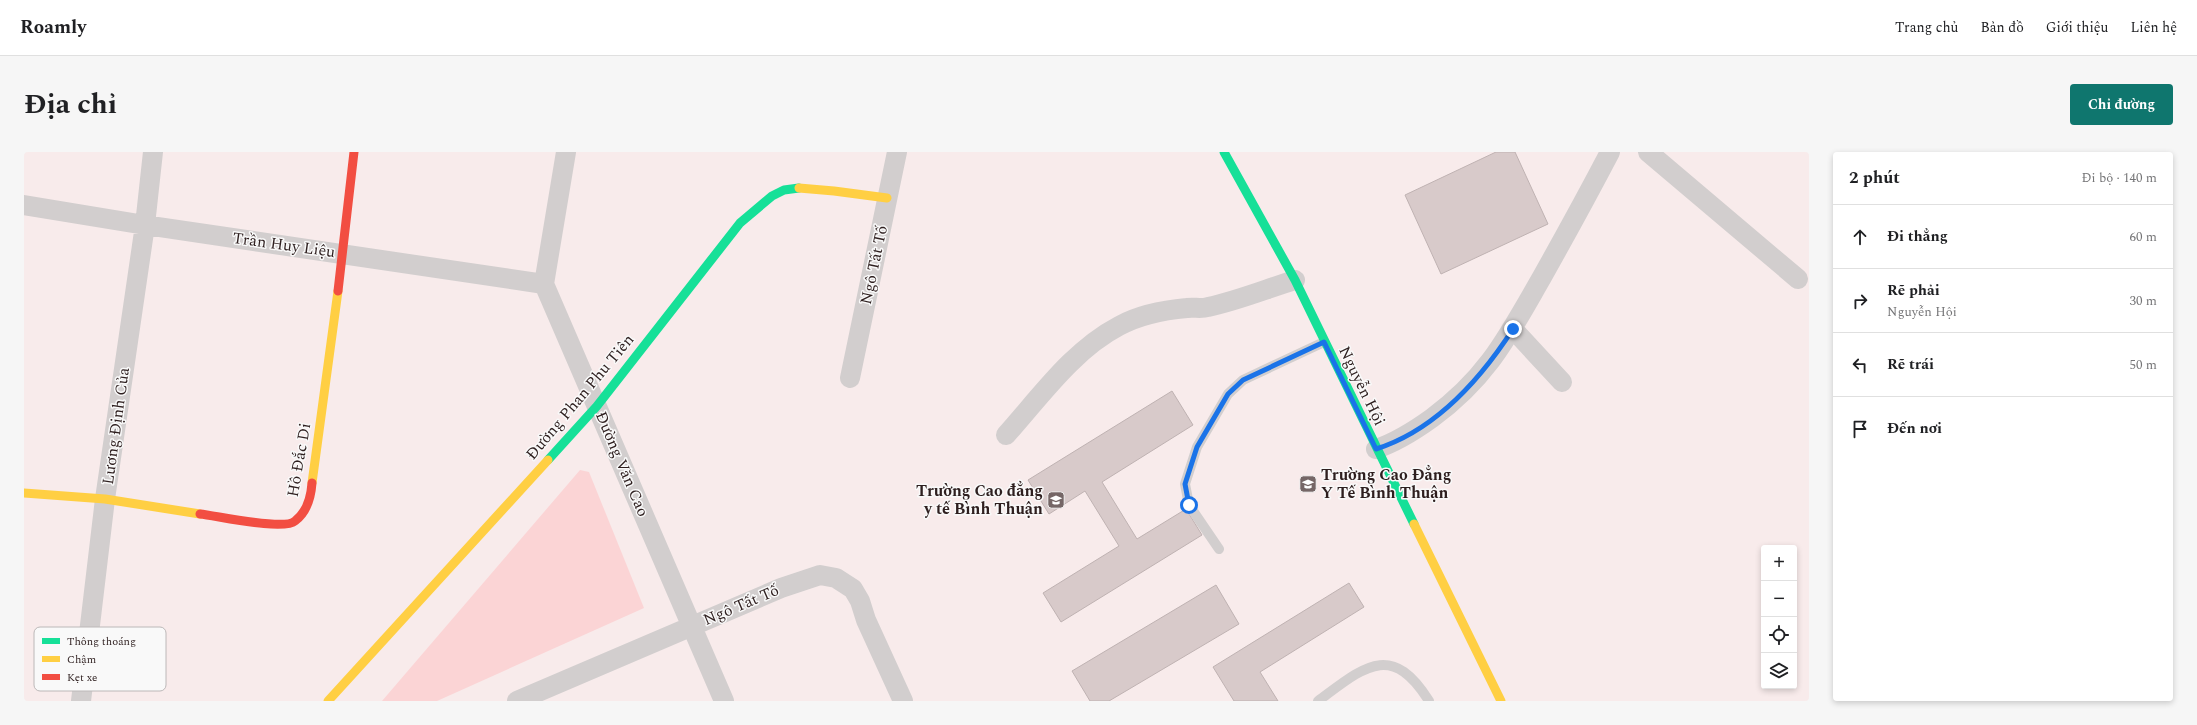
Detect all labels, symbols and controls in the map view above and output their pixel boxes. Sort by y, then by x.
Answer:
text: Roamly [20,13,86,42]
text: Trang chủ [1895,17,1958,38]
text: Bản đồ [1980,17,2024,38]
text: Giới thiệu [2046,17,2108,38]
text: Liên hệ [2130,17,2177,38]
text: Địa chỉ [24,83,117,126]
button: Chỉ đường [2070,84,2173,125]
text: 2 phút [1849,165,1900,191]
text: Đi bộ · 140 m [2082,168,2157,188]
street label: Ngô Tất Tố [854,223,894,307]
text: Đi thẳng [1887,225,1948,248]
street label: Trần Huy Liệu [231,226,337,264]
icon: ahead [1849,226,1871,248]
text: 60 m [2130,227,2157,247]
text: Rẽ phải [1887,279,1940,302]
icon: right [1849,290,1871,312]
text: 30 m [2130,291,2157,311]
text: Nguyễn Hội [1887,302,1957,322]
route end [1504,320,1522,338]
street label: Đường Phan Phu Tiên [520,329,640,465]
street label: Nguyễn Hội [1332,342,1392,430]
text: Rẽ trái [1887,353,1934,376]
icon: left [1849,354,1871,376]
text: 50 m [2130,355,2157,375]
street label: Lương Định Của [96,366,136,486]
street label: Đường Văn Cao [589,408,655,520]
text: Đến nơi [1887,417,1942,440]
icon: arrive [1849,418,1871,440]
street label: Hồ Đắc Di [281,421,317,499]
place label: Trường Cao Đẳng Y Tế Bình Thuận [1321,463,1451,505]
school or university icon: Trường Cao Đẳng Y Tế Bình Thuận [1298,474,1318,494]
place label: Trường Cao đẳng y tế Bình Thuận [916,479,1043,521]
school or university icon: Trường Cao đẳng y tế Bình Thuận [1046,490,1066,510]
route start [1180,496,1198,514]
map controls [1761,545,1797,689]
button: + [1761,545,1797,581]
street label: Ngô Tất Tố [699,578,783,632]
button: − [1761,581,1797,617]
button: locate [1761,617,1797,653]
legend [34,627,166,691]
text: Thông thoáng [67,633,136,650]
text: Chậm [67,651,97,668]
button: layers [1761,653,1797,689]
text: Kẹt xe [67,669,97,686]

